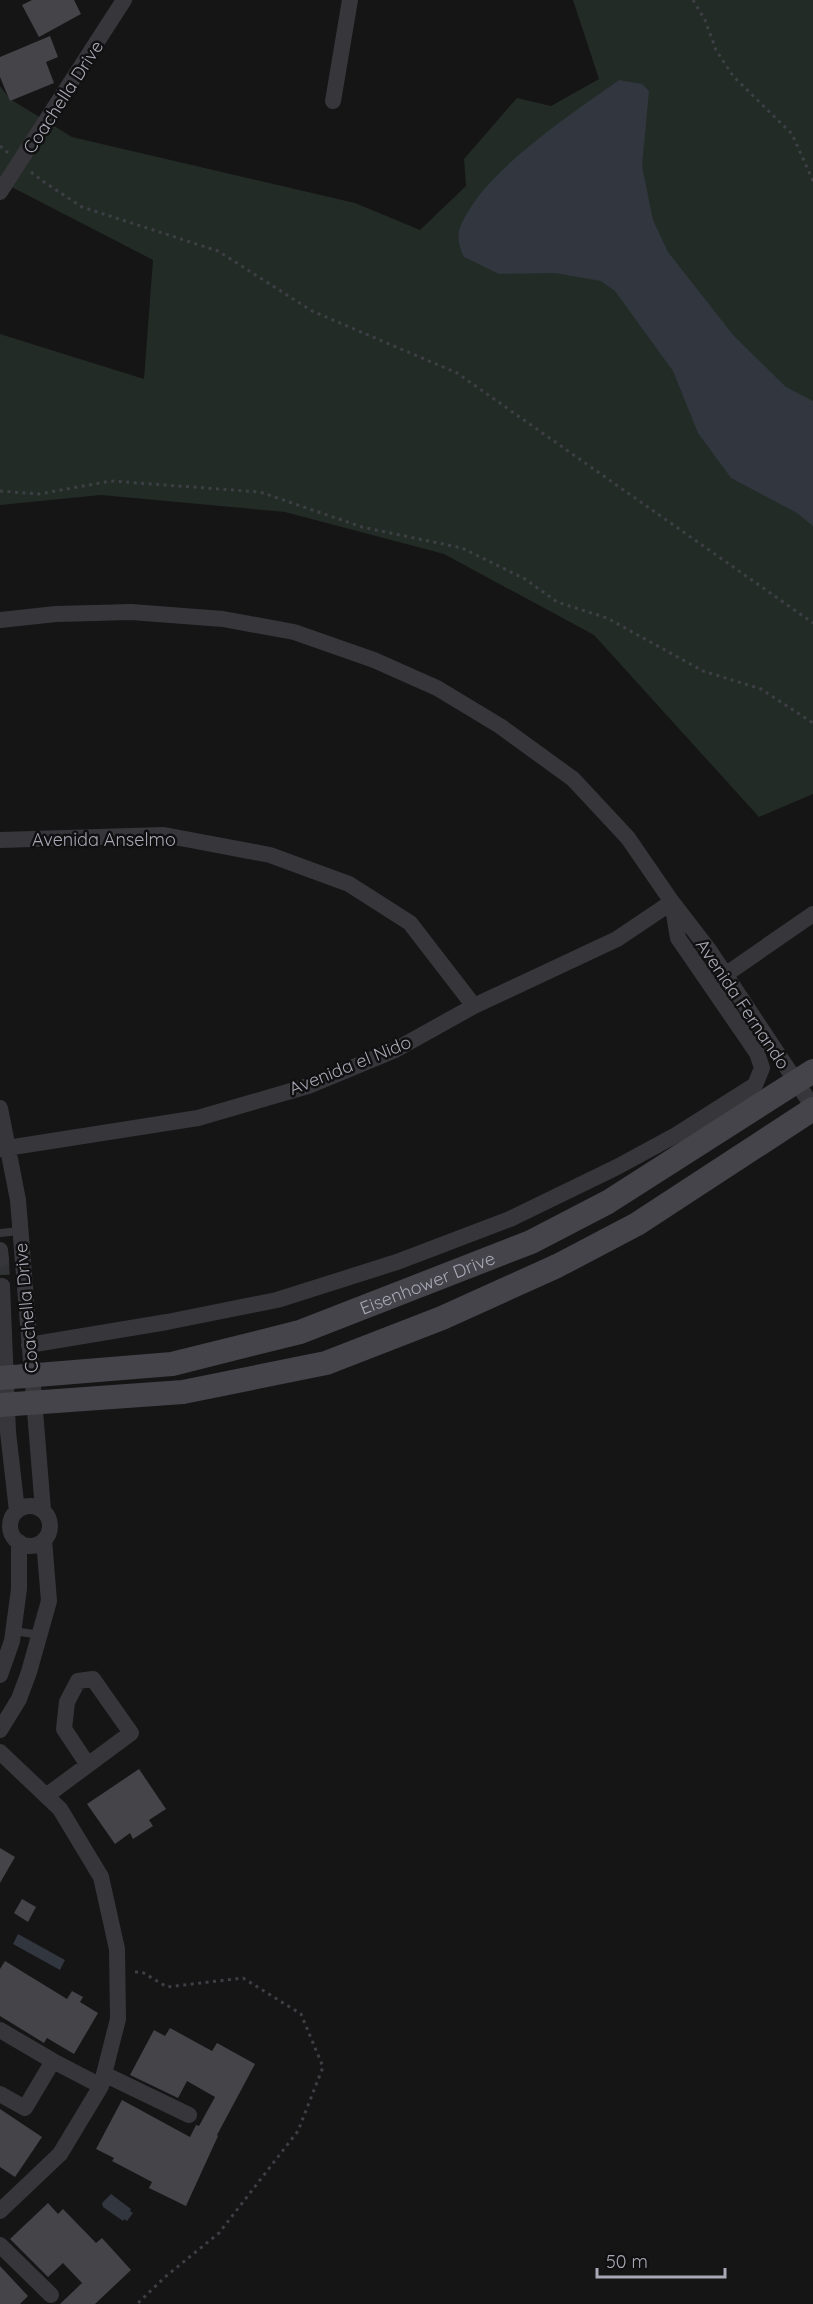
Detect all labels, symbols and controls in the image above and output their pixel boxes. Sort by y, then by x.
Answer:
street label: Coachella Drive [18,36,108,158]
street label: Avenida Anselmo [32,828,176,851]
street label: Avenida Fernando [691,934,795,1074]
street label: Avenida el Nido [286,1030,414,1100]
street label: Coachella Drive [9,1242,43,1374]
street label: Eisenhower Drive [356,1246,498,1319]
scale bar [597,2241,724,2279]
text: 50 m [606,2250,648,2273]

